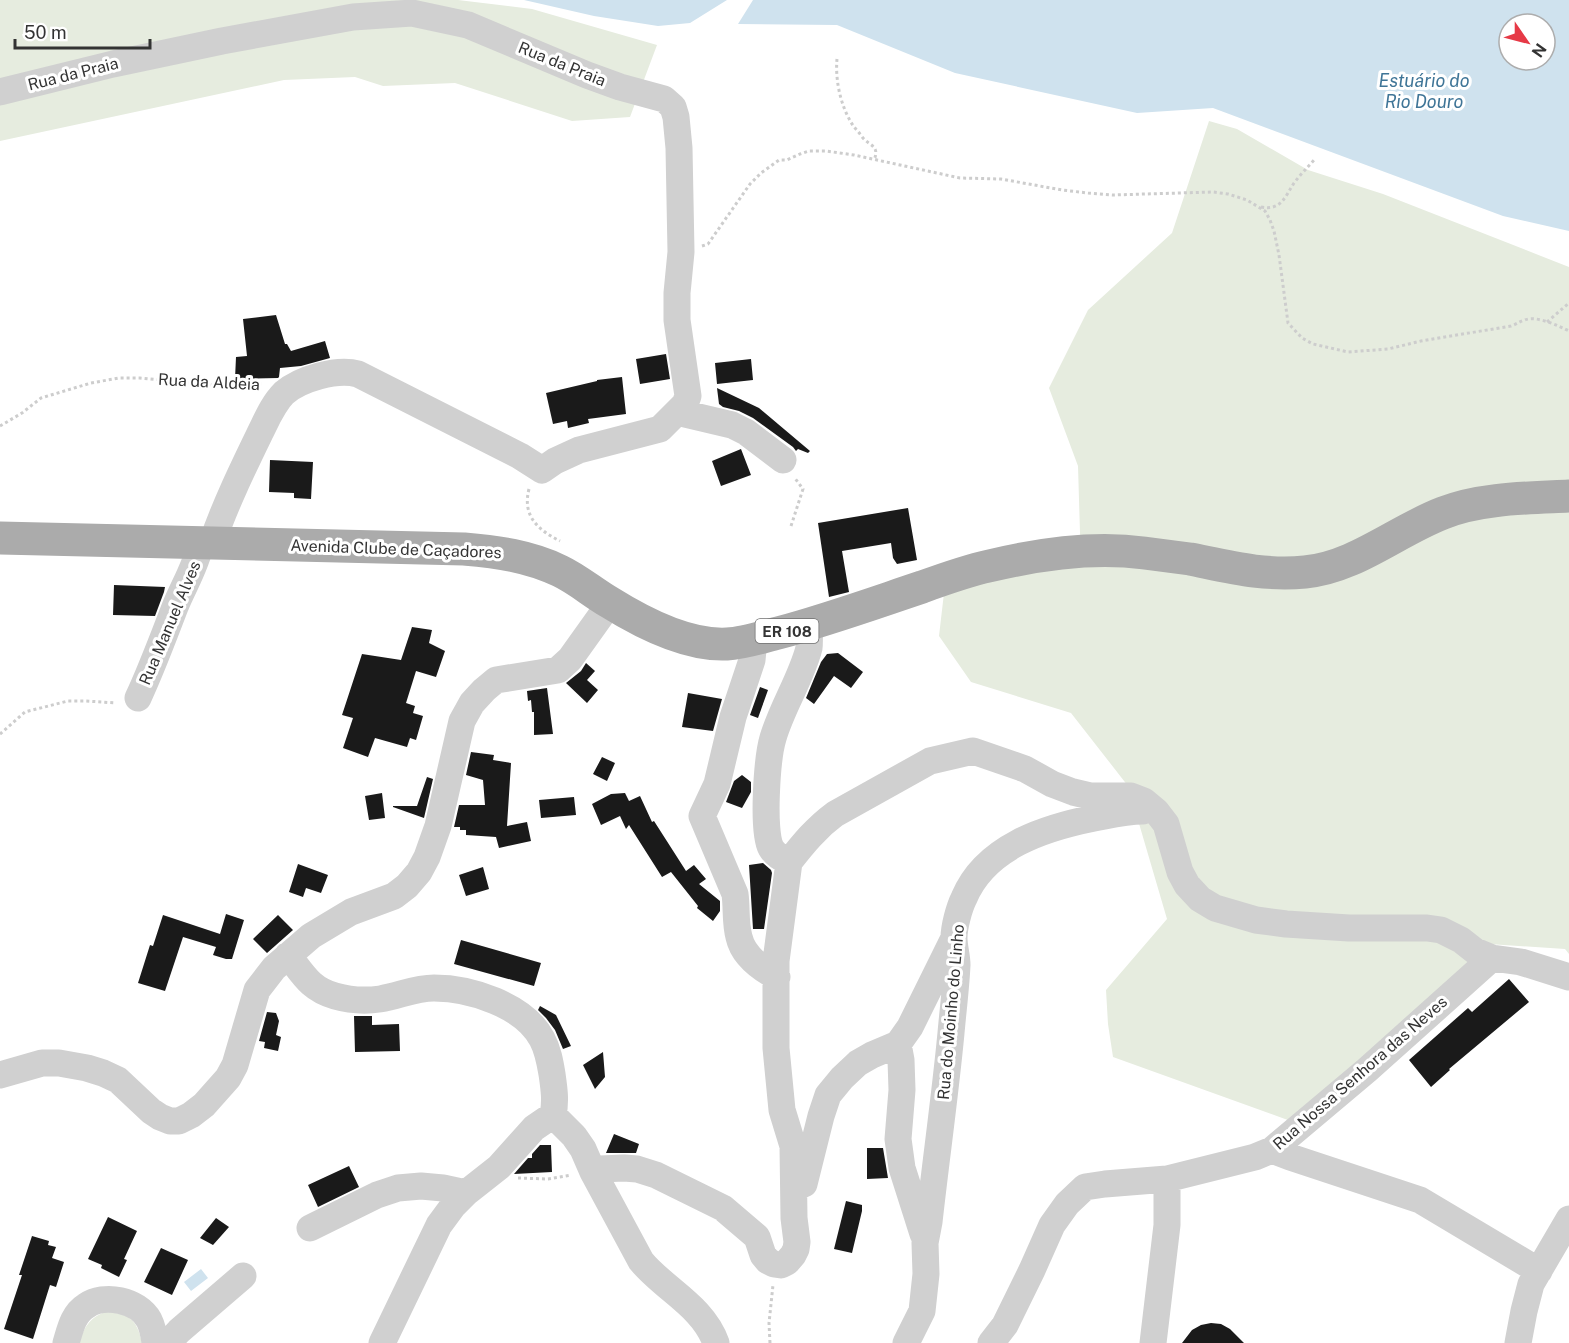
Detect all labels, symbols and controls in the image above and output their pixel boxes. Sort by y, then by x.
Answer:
scale bar [15,12,150,50]
north arrow [1497,12,1557,72]
text: 50 m [24,22,67,43]
street label: Rua da Praia [516,38,608,90]
text: N [1528,40,1550,61]
street label: Rua da Praia [26,54,120,94]
water label: Estuário do Rio Douro [1379,70,1470,112]
street label: Rua da Aldeia [158,370,260,394]
street label: Avenida Clube de Caçadores [290,536,502,562]
street label: Rua Manuel Alves [135,558,205,688]
road number: ER 108 [756,619,818,643]
street label: Rua do Moinho do Linho [934,923,968,1101]
street label: Rua Nossa Senhora das Neves [1269,992,1451,1154]

